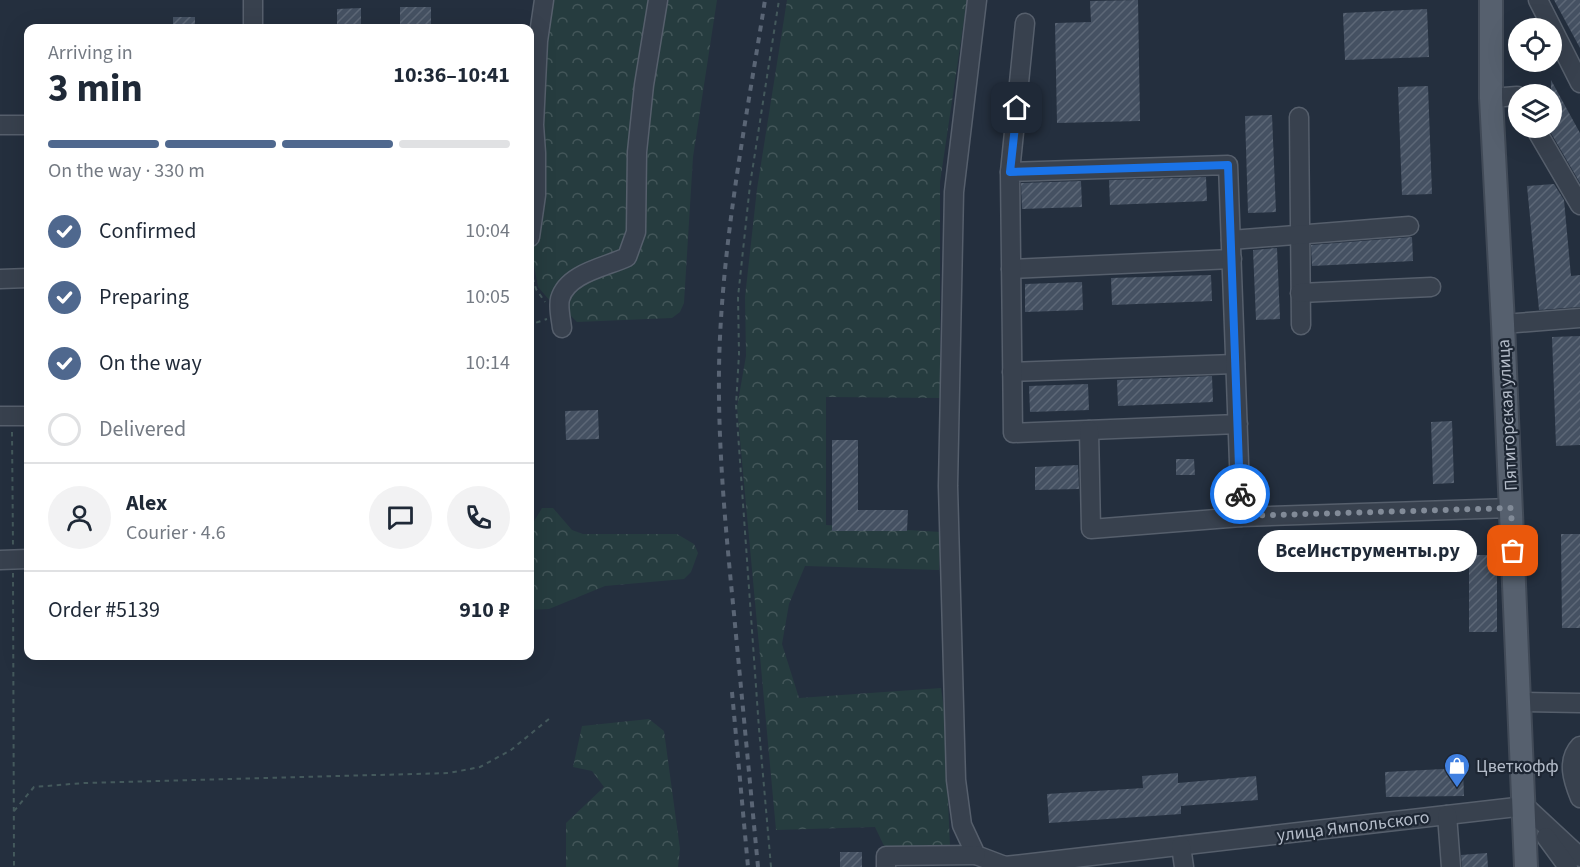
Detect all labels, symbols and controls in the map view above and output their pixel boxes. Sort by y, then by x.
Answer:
map controls [1508,18,1562,138]
button: locate [1508,18,1562,72]
text: Arriving in [48,39,133,67]
text: 10:36–10:41 [393,59,510,91]
text: 3 min [48,61,143,117]
pin [991,82,1042,133]
button: layers [1508,84,1562,138]
icon: home [1000,91,1033,124]
text: On the way · 330 m [48,157,205,185]
icon: check [48,215,81,248]
text: Confirmed [99,215,196,247]
text: 10:04 [465,217,510,245]
icon: check [48,281,81,314]
text: Preparing [99,281,189,313]
text: 10:05 [465,283,510,311]
street label: Пятигорская улица [1491,339,1524,491]
icon: check [48,347,81,380]
text: On the way [99,347,202,379]
text: 10:14 [465,349,510,377]
text: Delivered [99,413,186,445]
courier [1210,464,1270,524]
icon: bike [1224,478,1257,511]
button: person [48,486,111,549]
button: chat [369,486,432,549]
button: phone [447,486,510,549]
text: Alex [126,487,167,519]
text: Courier · 4.6 [126,519,226,547]
pin [1487,525,1538,576]
callout: ВсеИнструменты.ру [1258,530,1477,572]
icon: bag [1496,534,1529,567]
text: ВсеИнструменты.ру [1275,537,1460,565]
text: Order #5139 [48,594,160,626]
text: 910 ₽ [459,594,510,626]
shop icon: Цветкофф [1442,751,1472,789]
place label: Цветкофф [1476,754,1559,779]
street label: улица Ямпольского [1275,805,1431,848]

